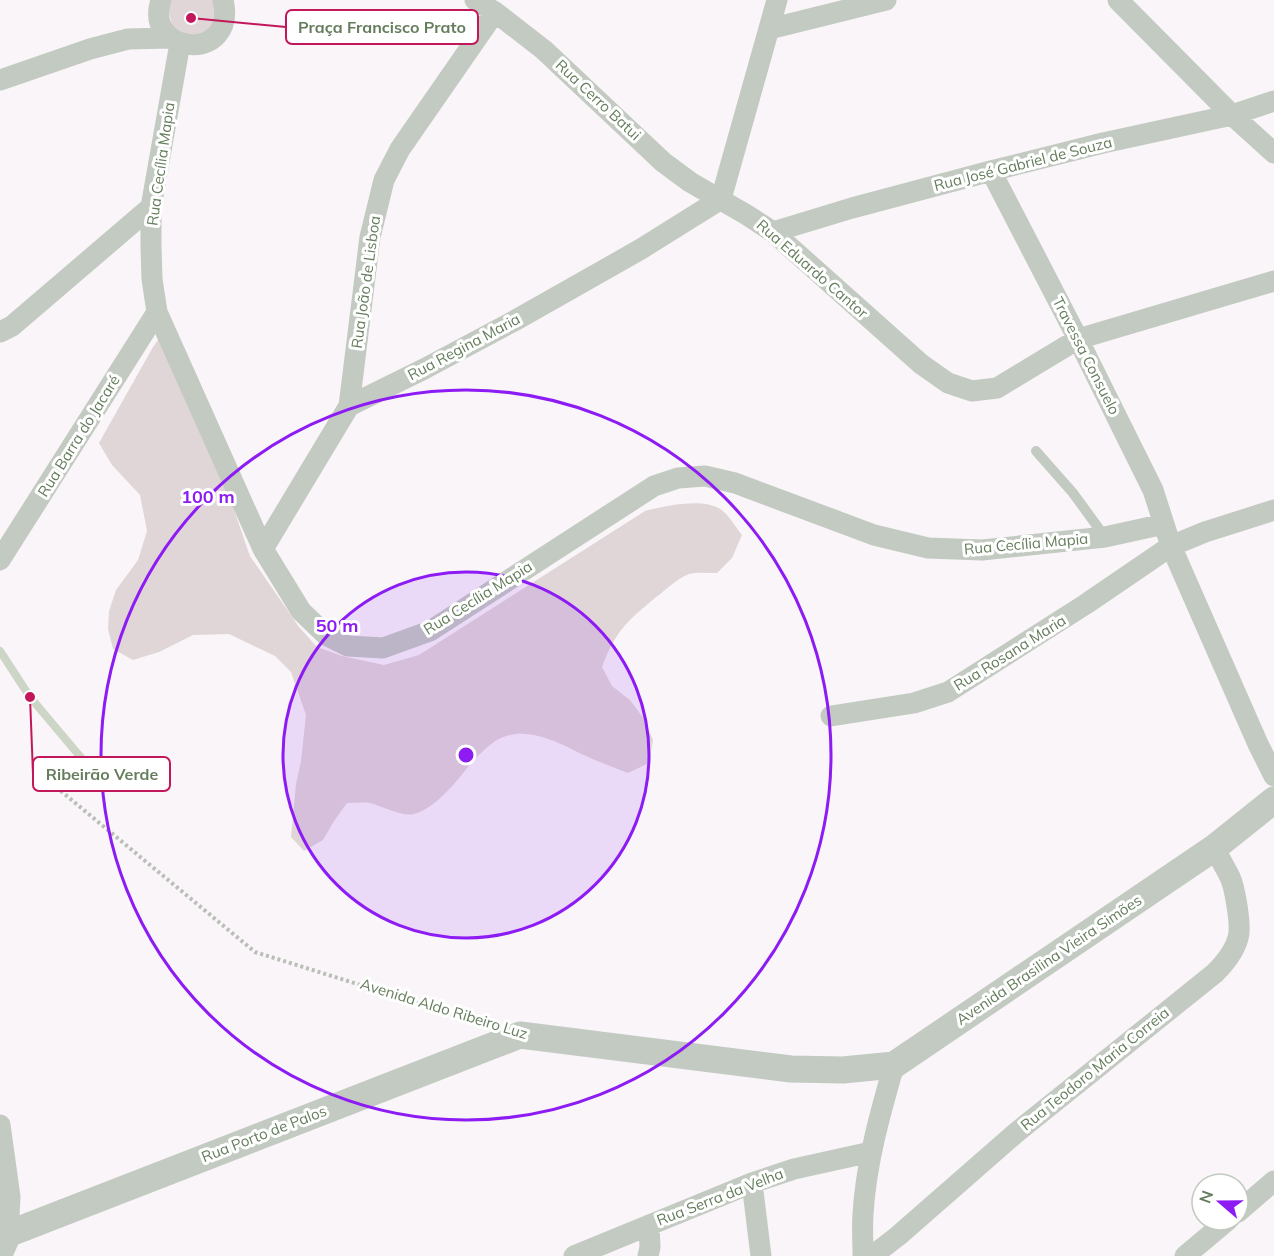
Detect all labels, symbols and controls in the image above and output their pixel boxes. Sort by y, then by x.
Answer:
callout: Praça Francisco Prato [286,10,478,44]
text: Praça Francisco Prato [298,17,466,37]
street label: Rua Cerro Batui [552,55,645,144]
street label: Rua Cecília Mapia [142,101,179,227]
street label: Rua José Gabriel de Souza [932,132,1114,195]
street label: Rua João de Lisboa [347,214,384,349]
street label: Rua Eduardo Cantor [753,215,872,322]
street label: Travessa Consuelo [1049,294,1124,418]
street label: Rua Regina Maria [404,309,523,384]
street label: Rua Barra do Jacaré [33,371,124,500]
text: 100 m [181,485,235,508]
street label: Rua Cecília Mapia [963,529,1089,558]
street label: Rua Cecília Mapia [420,557,536,639]
street label: Rua Rosana Maria [950,610,1069,695]
text: 50 m [316,614,358,637]
centre of rings [456,745,476,765]
callout: Ribeirão Verde [33,757,170,791]
text: Ribeirão Verde [46,764,158,784]
street label: Avenida Brasilina Vieira Simões [952,890,1145,1029]
street label: Avenida Aldo Ribeiro Luz [358,974,530,1043]
street label: Rua Teodoro Maria Correia [1017,1003,1173,1134]
street label: Rua Porto de Palos [199,1101,329,1166]
street label: Rua Serra da Velha [654,1164,786,1229]
north arrow [1190,1172,1250,1232]
text: N [1194,1188,1217,1206]

